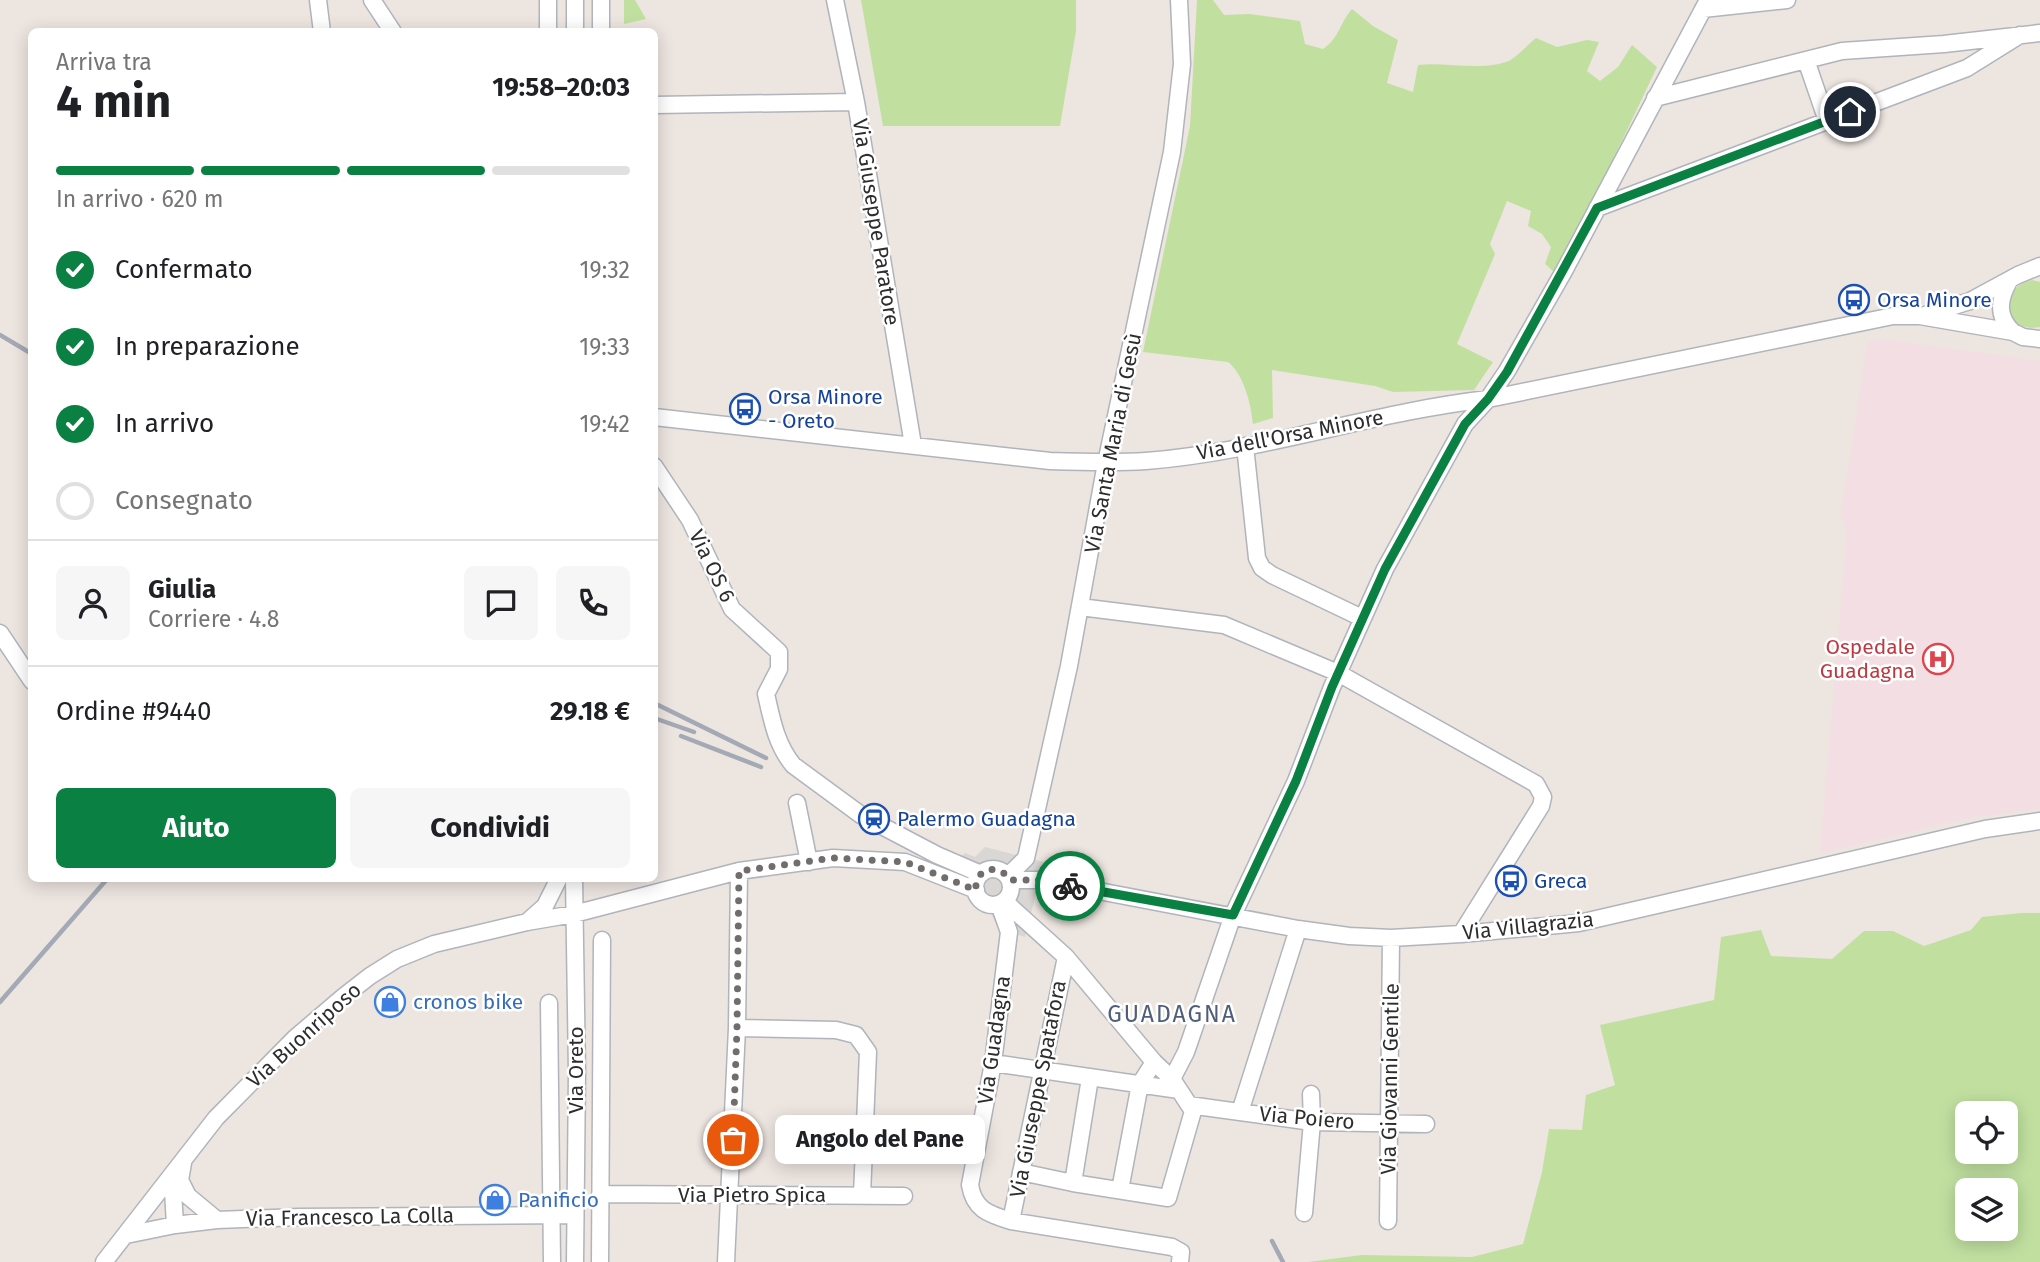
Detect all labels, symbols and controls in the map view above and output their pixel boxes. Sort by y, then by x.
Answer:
text: Arriva tra [56,48,152,76]
text: 19:58–20:03 [492,72,630,103]
text: 4 min [56,74,171,129]
pin [1820,82,1880,142]
icon: home [1831,93,1869,131]
street label: Via Giuseppe Paratore [847,117,905,327]
text: In arrivo · 620 m [56,185,224,213]
icon: check [56,251,94,289]
text: Confermato [115,254,253,285]
text: 19:32 [580,256,630,284]
bus stop icon: Orsa Minore [1837,283,1871,317]
place label: Orsa Minore [1877,287,1992,313]
icon: check [56,328,94,366]
text: In preparazione [115,331,300,362]
street label: Via Santa Maria di Gesù [1079,331,1147,555]
text: 19:33 [579,333,630,361]
place label: Orsa Minore - Oreto [768,384,883,434]
bus stop icon: Orsa Minore - Oreto [728,392,762,426]
street label: Via dell'Orsa Minore [1194,404,1386,466]
icon: check [56,405,94,443]
text: In arrivo [115,408,214,439]
text: 19:42 [579,410,630,438]
text: Consegnato [115,485,253,516]
street label: Via OS 6 [683,526,741,606]
button: person [56,566,130,640]
button: chat [464,566,538,640]
button: phone [556,566,630,640]
text: Giulia [148,574,216,605]
text: Corriere · 4.8 [148,605,280,633]
place label: Ospedale Guadagna [1820,634,1915,684]
hospital icon: Ospedale Guadagna [1921,642,1955,676]
text: Ordine #9440 [56,696,211,727]
text: 29.18 € [550,696,630,727]
button: Aiuto [56,788,336,868]
button: Condividi [350,788,630,868]
station icon: Palermo Guadagna [857,802,891,836]
place label: Palermo Guadagna [897,806,1076,832]
courier [1035,851,1105,921]
bus stop icon: Greca [1494,864,1528,898]
icon: bike [1051,867,1089,905]
place label: Greca [1534,868,1587,894]
street label: Via Villagrazia [1461,906,1595,946]
street label: Via Guadagna [972,974,1016,1106]
street label: Via Buonriposo [241,977,367,1093]
street label: Via Giuseppe Spatafora [1004,978,1072,1200]
street label: Via Giovanni Gentile [1375,983,1405,1175]
shop icon: cronos bike [373,985,407,1019]
place label: cronos bike [413,989,523,1015]
district label: GUADAGNA [1107,1000,1237,1028]
street label: Via Oreto [563,1026,589,1114]
street label: Via Poiero [1258,1101,1356,1135]
map controls [1955,1101,2018,1241]
button: locate [1955,1101,2018,1164]
pin [703,1110,763,1170]
callout: Angolo del Pane [775,1116,985,1164]
icon: bag [714,1121,752,1159]
text: Angolo del Pane [796,1125,964,1153]
button: layers [1955,1178,2018,1241]
street label: Via Pietro Spica [678,1182,826,1208]
shop icon: Panificio [478,1183,512,1217]
place label: Panificio [518,1187,599,1213]
street label: Via Francesco La Colla [246,1202,454,1232]

